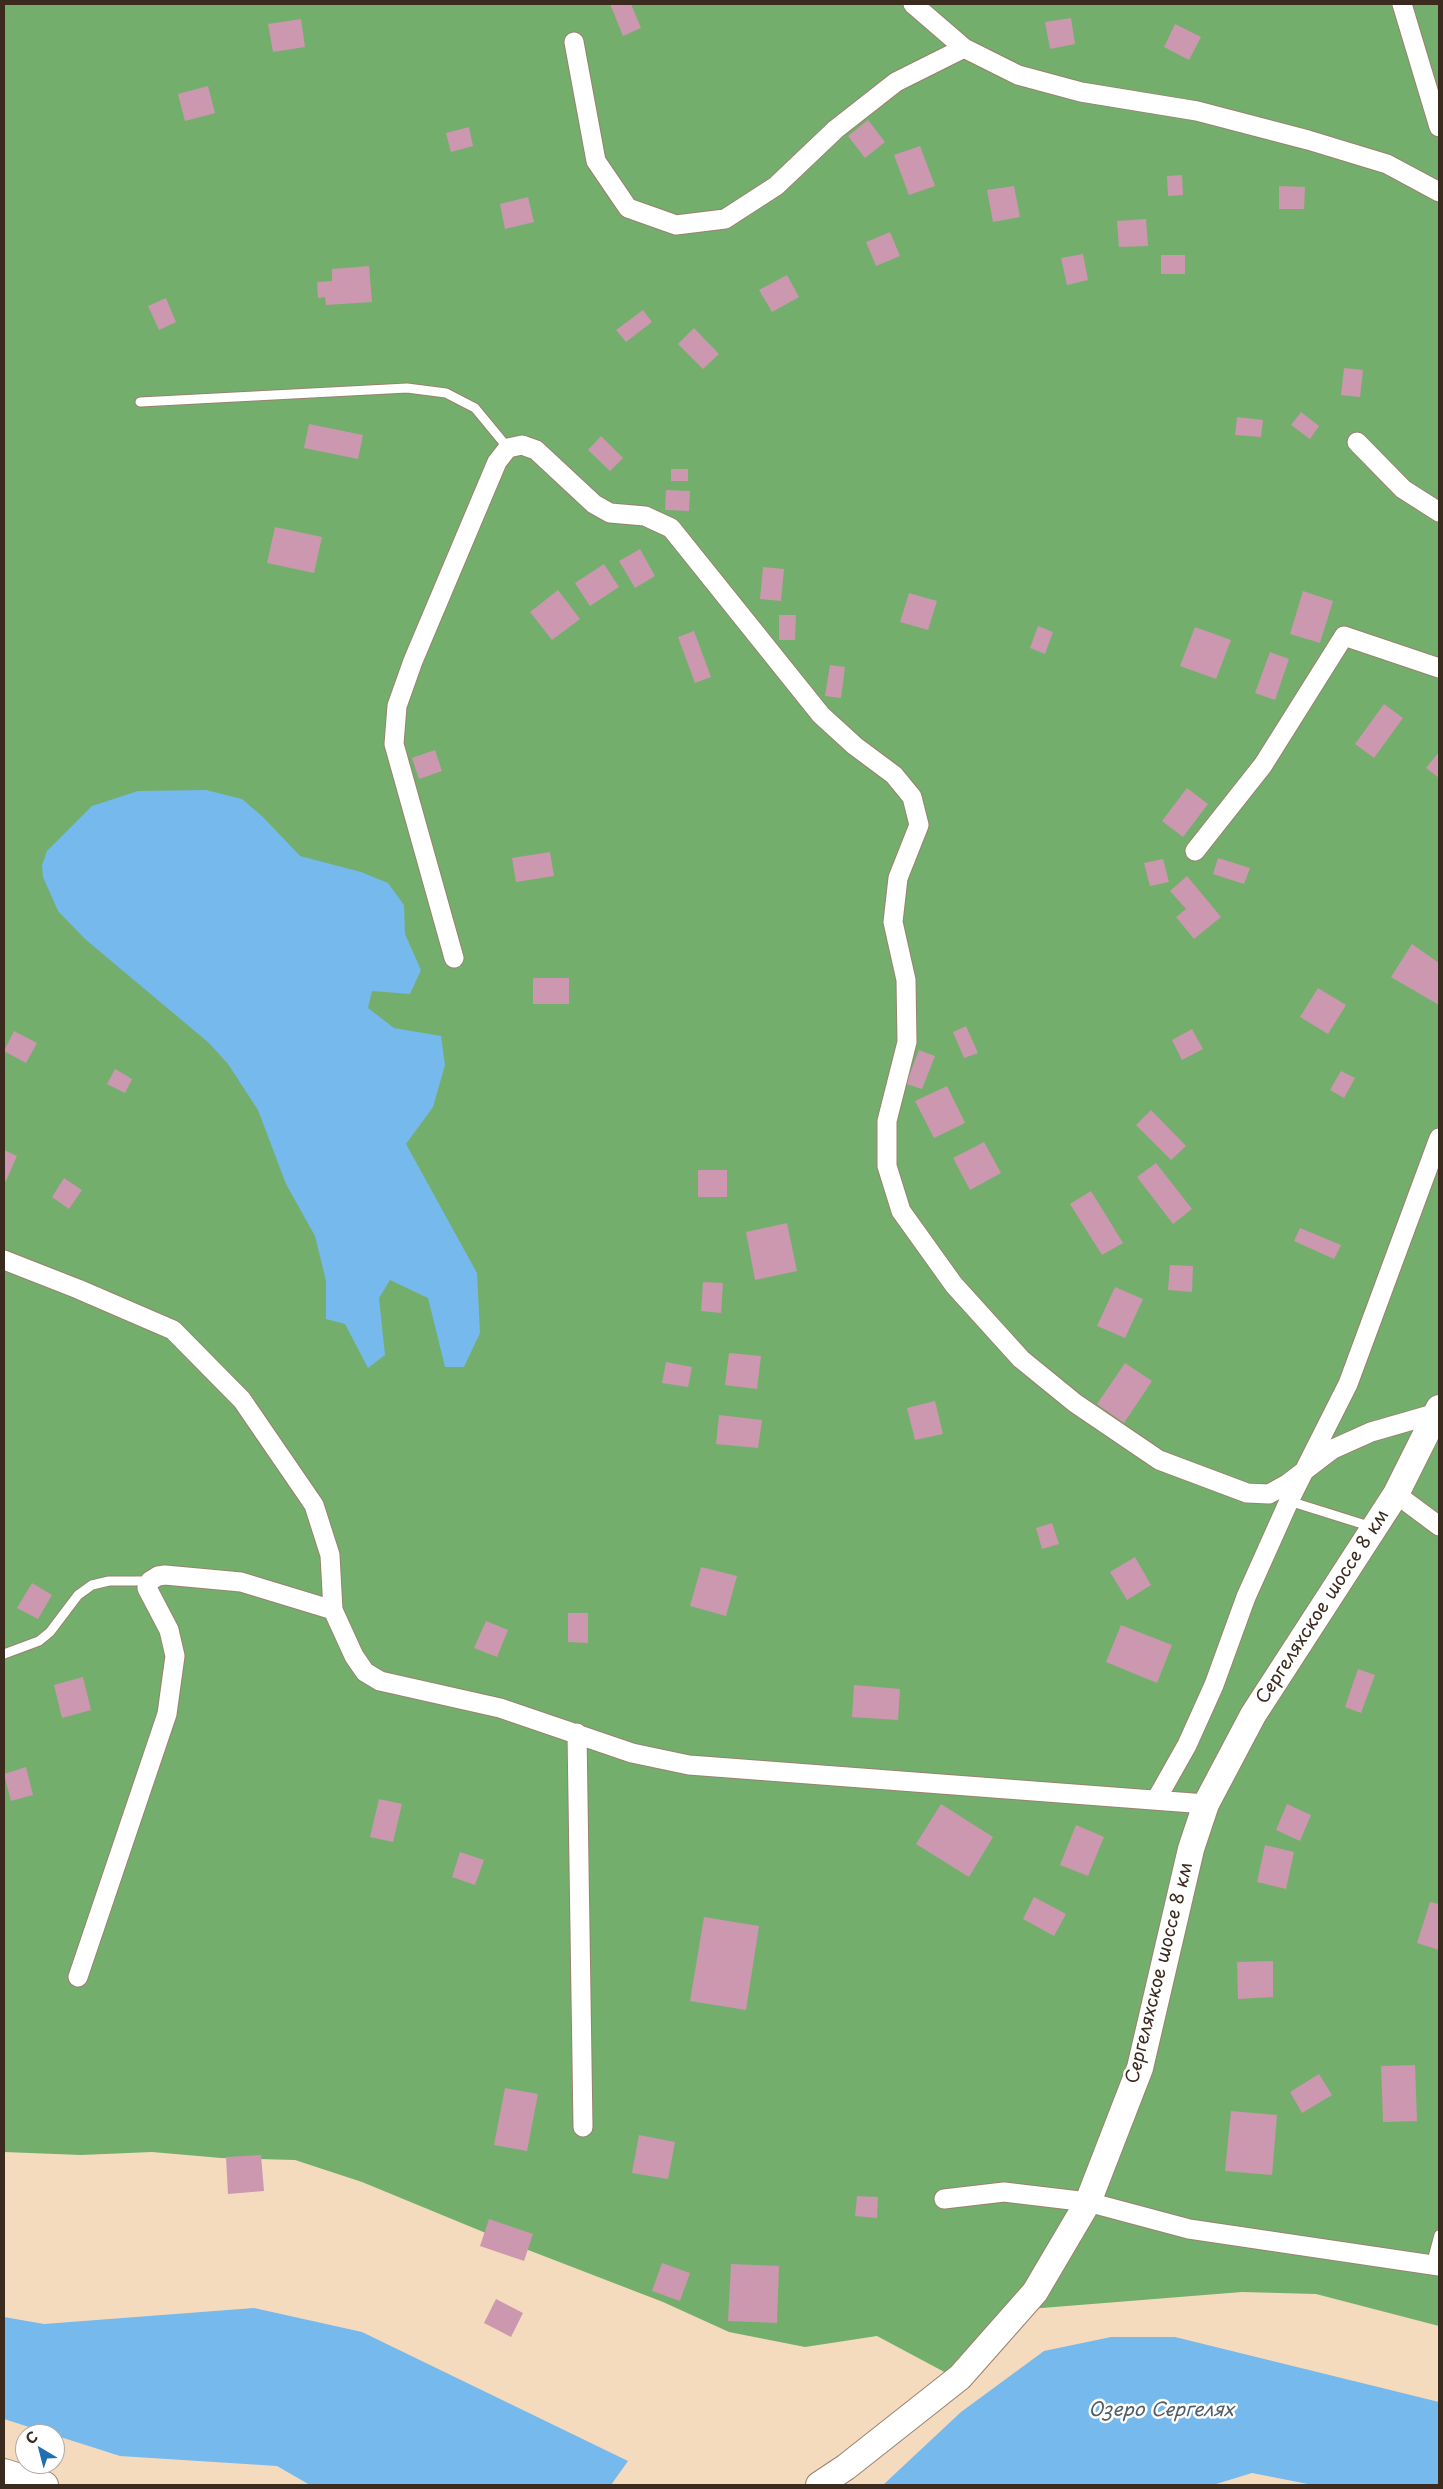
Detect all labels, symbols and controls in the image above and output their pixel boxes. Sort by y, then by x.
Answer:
street label: Сергеляхское шоссе 8 км [1252,1506,1394,1708]
street label: Сергеляхское шоссе 8 км [1122,1860,1198,2086]
water label: Озеро Сергелях [1088,2400,1234,2422]
north arrow [15,2424,65,2474]
text: С [21,2426,42,2449]

